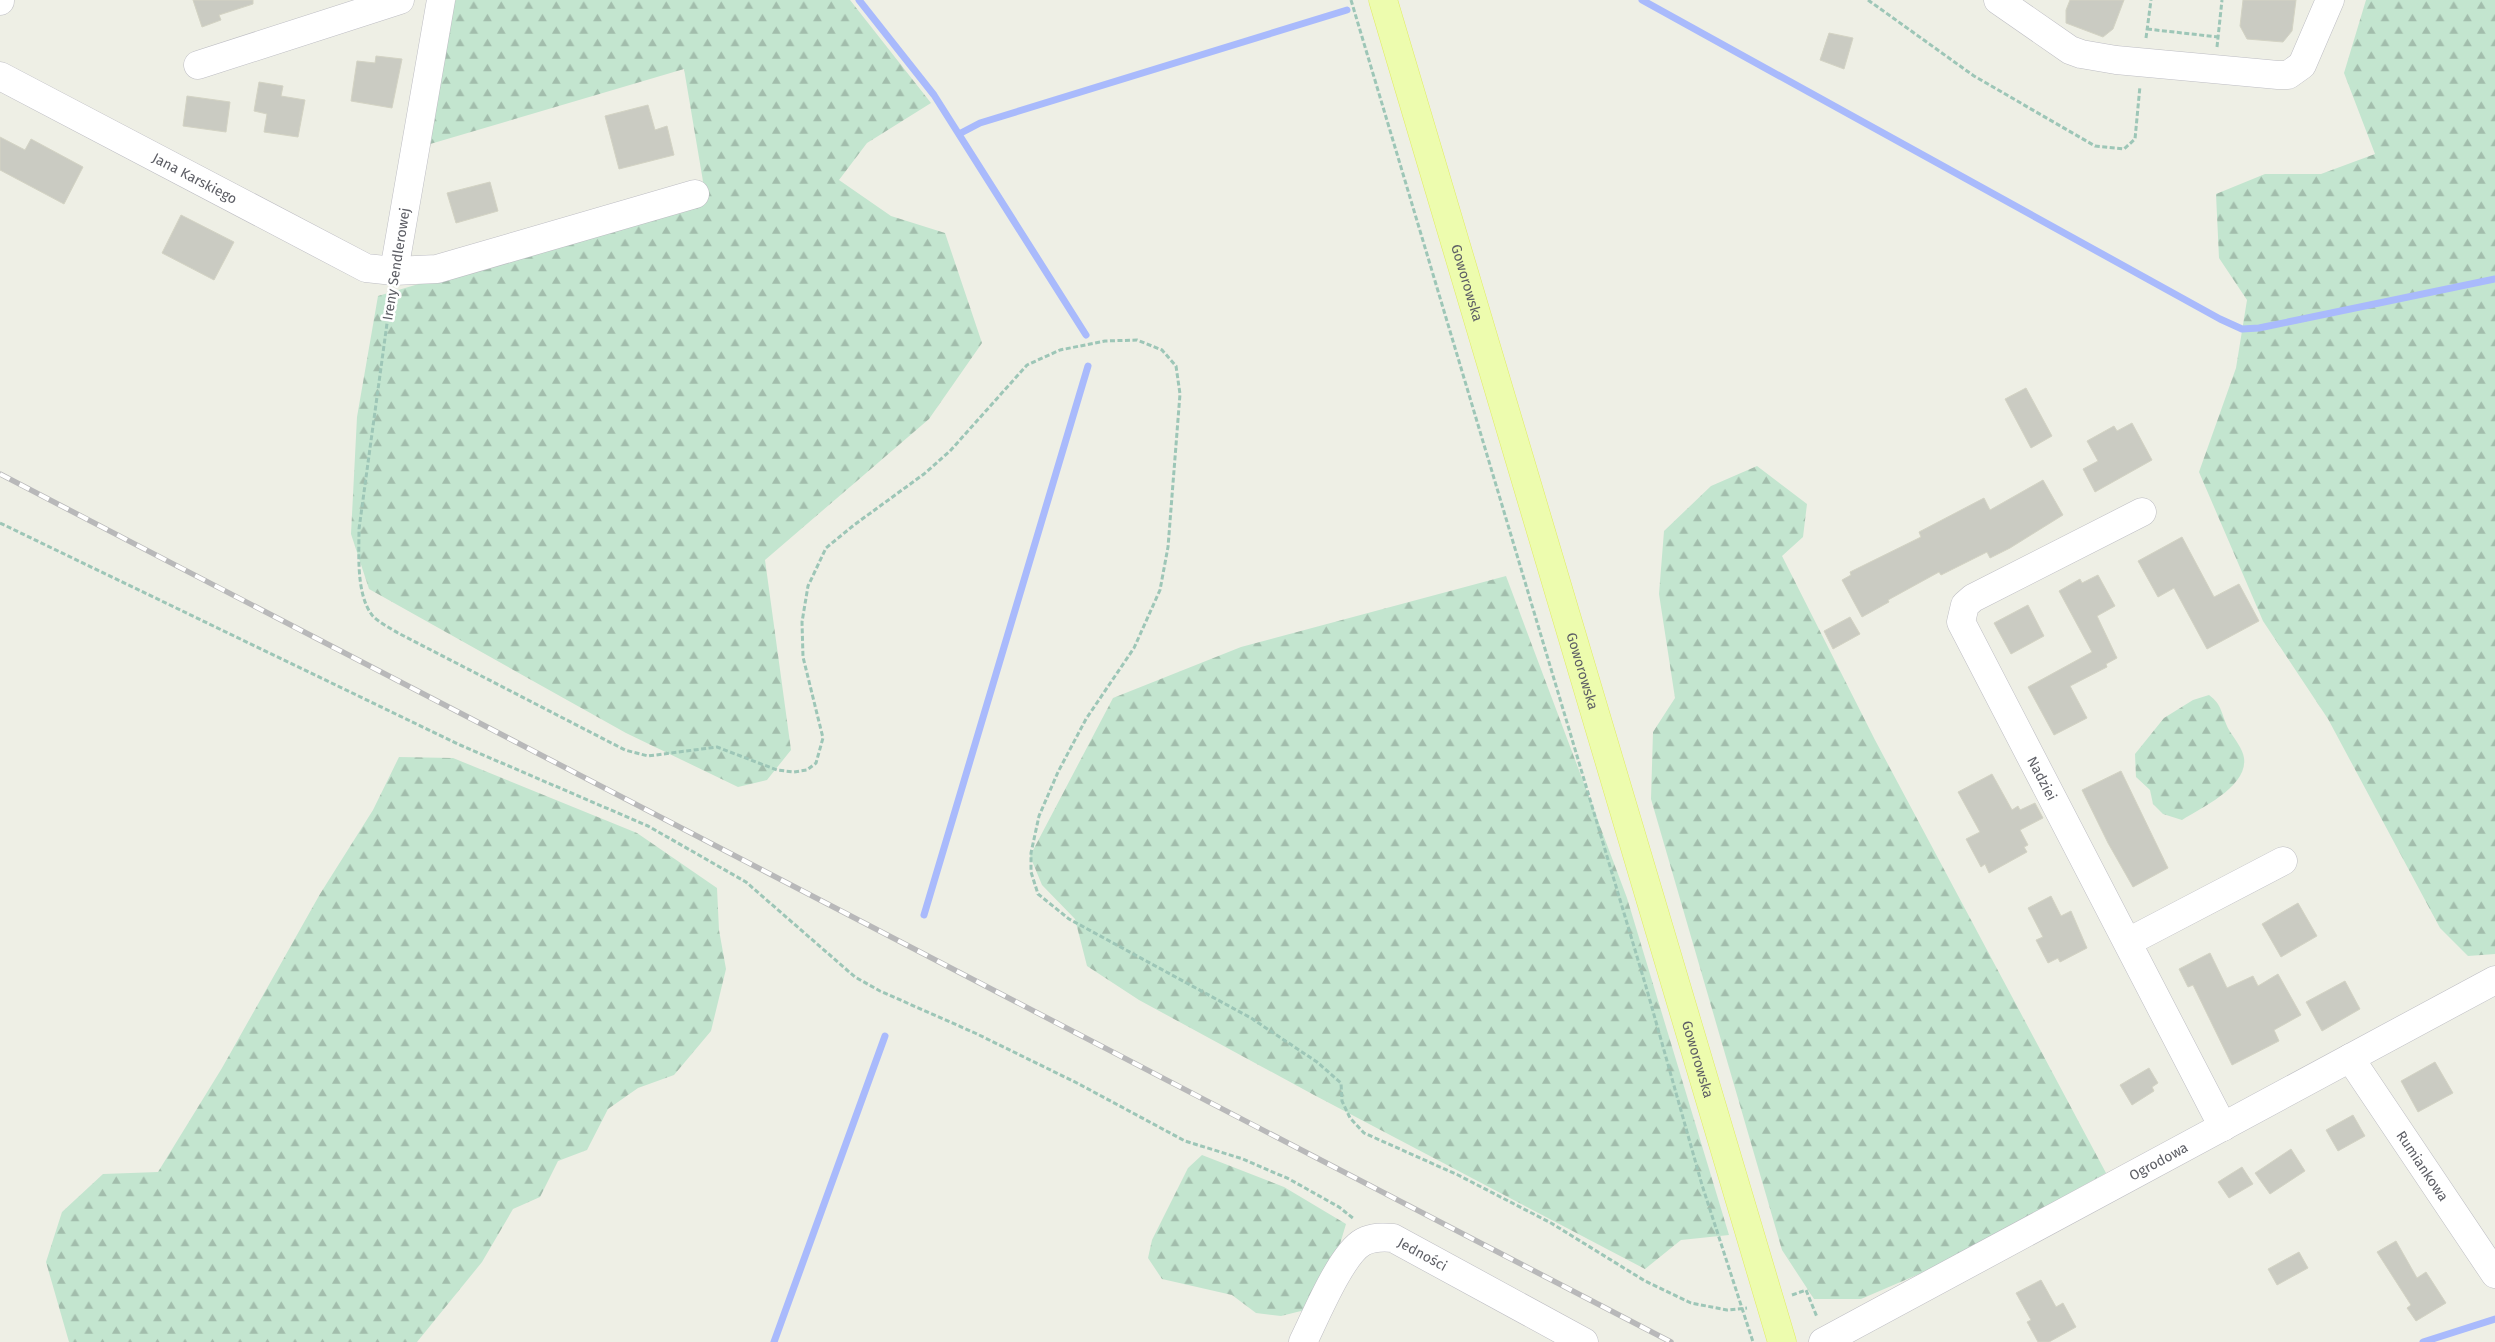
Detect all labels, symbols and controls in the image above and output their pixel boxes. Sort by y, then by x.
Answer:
street label: Jana Karskiego [149,150,240,208]
street label: Ireny Sendlerowej [379,207,414,322]
street label: Goworowska [1447,242,1486,323]
street label: Goworowska [1563,631,1602,712]
street label: Nadziei [2023,754,2060,804]
street label: Goworowska [1678,1019,1717,1100]
street label: Rumiankowa [2392,1128,2452,1205]
street label: Ogrodowa [2126,1139,2191,1184]
street label: Jedności [1395,1234,1450,1275]

